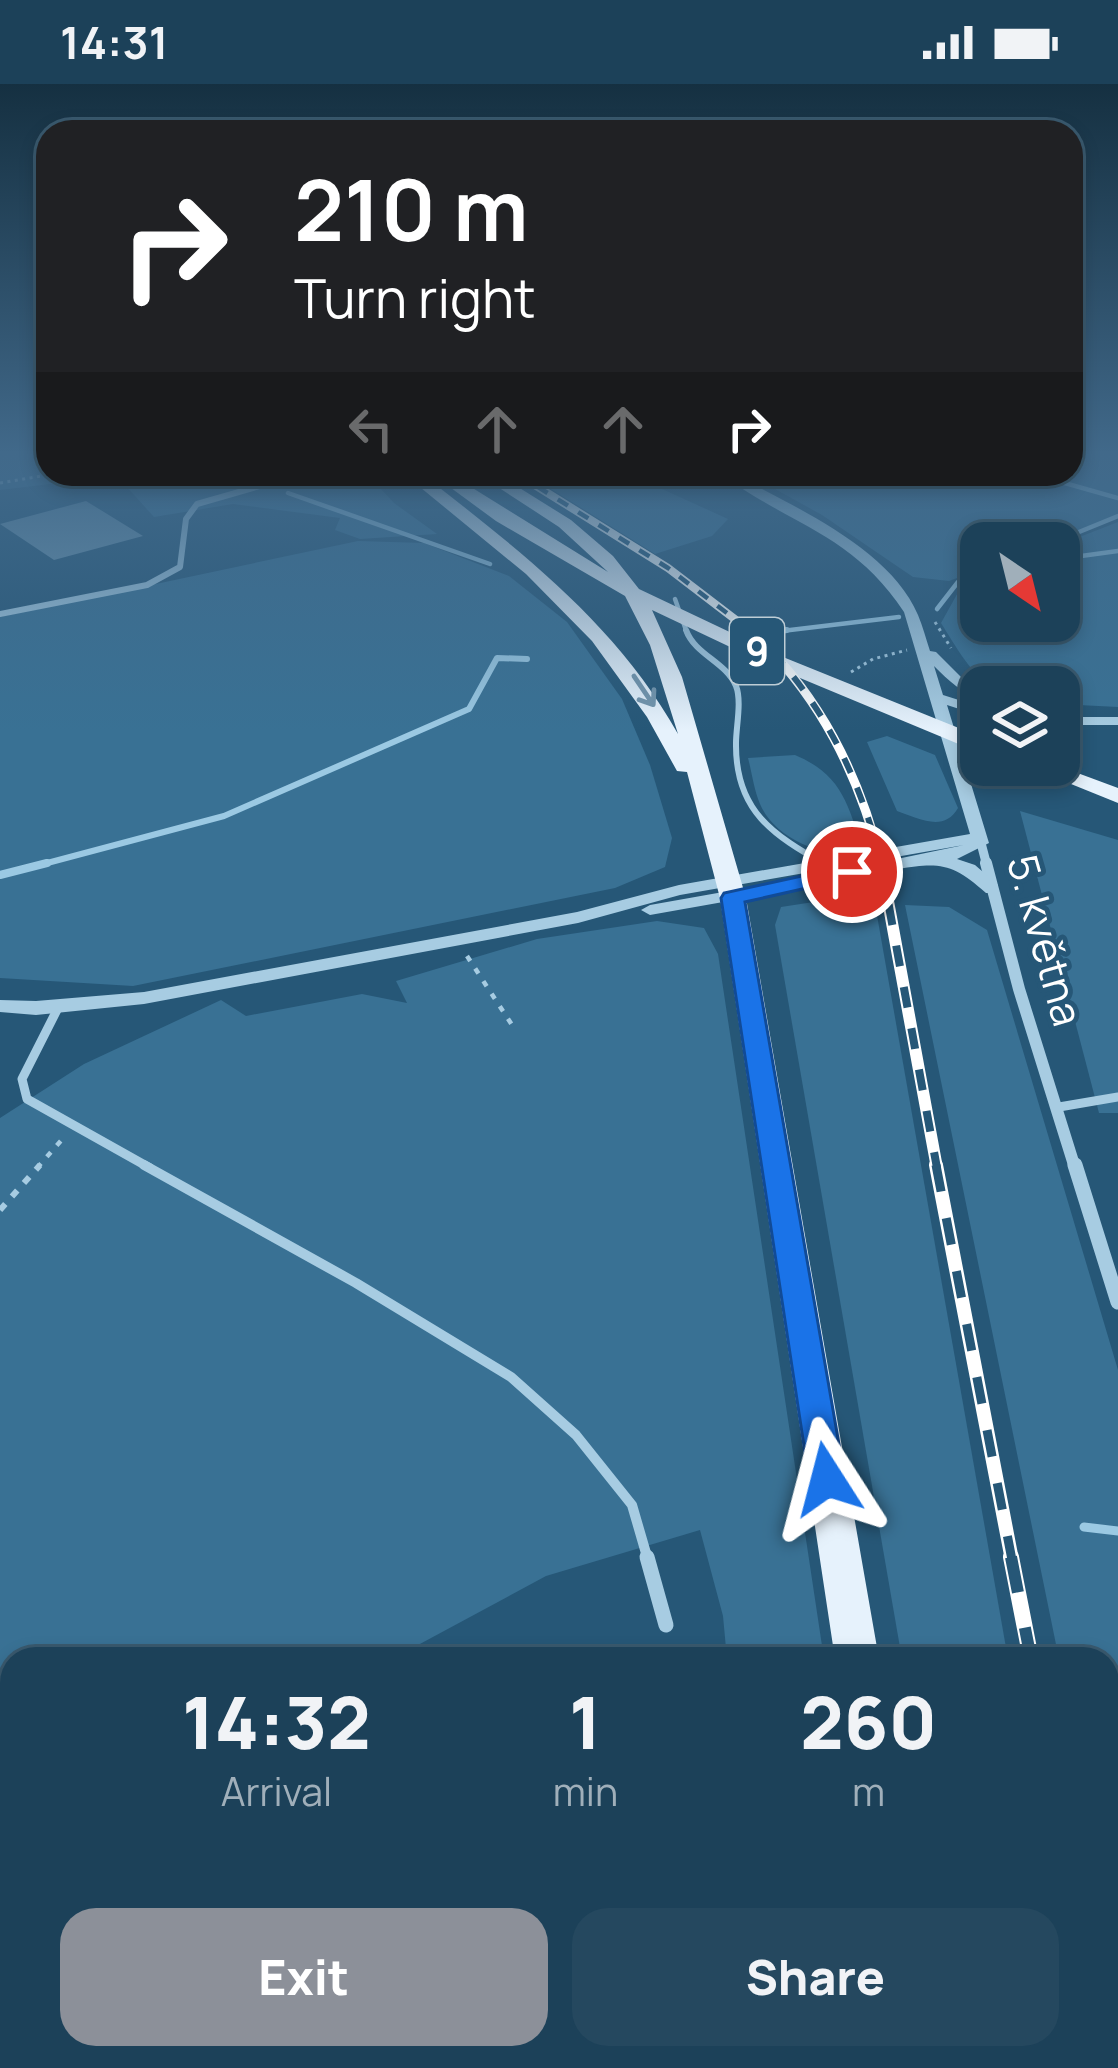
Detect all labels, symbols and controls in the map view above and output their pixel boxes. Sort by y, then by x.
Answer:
text: 14:31 [60,11,168,73]
text: 210 m [294,151,528,266]
icon: right [96,168,252,324]
text: Turn right [294,260,536,334]
icon: left [338,396,404,462]
icon: ahead [464,396,530,462]
icon: ahead [590,396,656,462]
icon: right [716,396,782,462]
north arrow [960,522,1080,642]
map controls [960,522,1080,786]
road number: 9 [730,618,784,684]
button: layers [960,666,1080,786]
one-way arrow [632,673,657,707]
pin [801,821,903,923]
icon: arrive [819,839,885,905]
street label: 5. května [994,848,1098,1032]
position arrow [764,1416,890,1542]
text: 14:32 [182,1672,371,1771]
text: 1 [569,1672,602,1771]
text: 260 [800,1672,937,1771]
text: Arrival [221,1764,332,1818]
text: min [553,1764,618,1818]
text: m [852,1764,885,1818]
button: Exit [60,1908,548,2046]
button: Share [572,1908,1059,2046]

